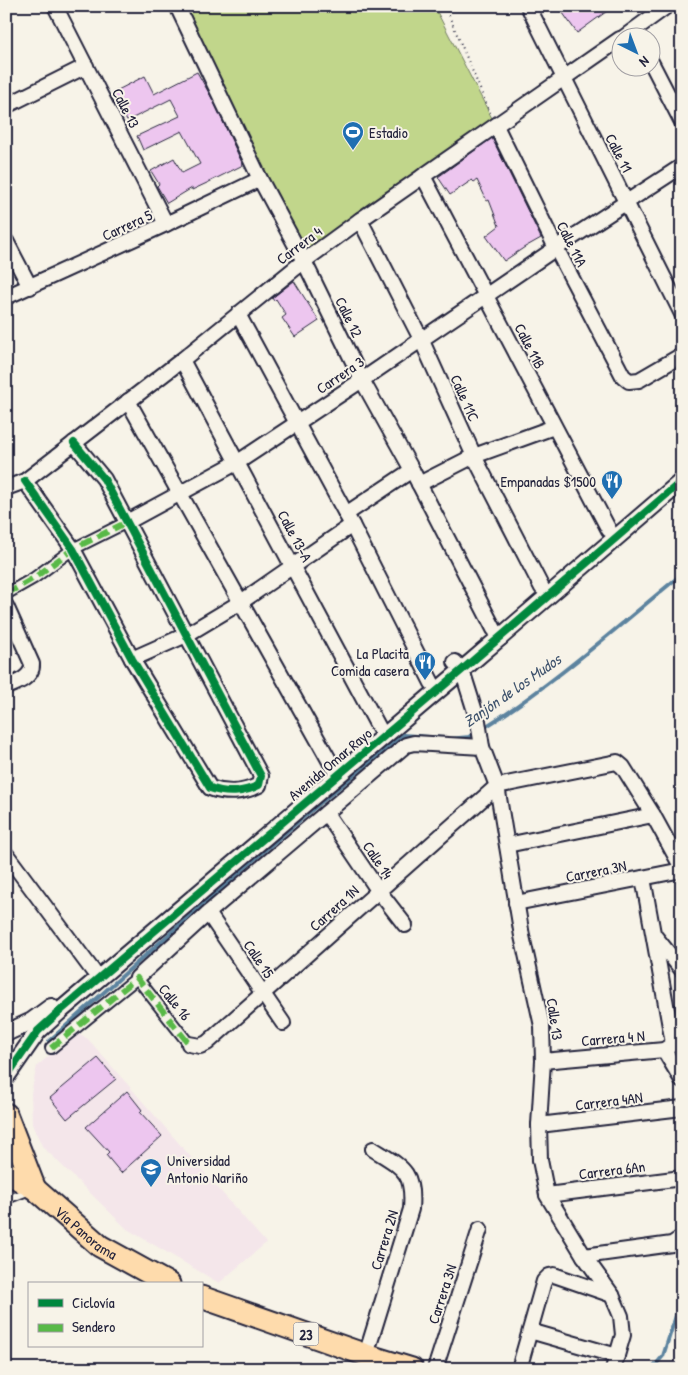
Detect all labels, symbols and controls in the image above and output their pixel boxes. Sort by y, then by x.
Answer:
north arrow [610,28,660,78]
text: N [636,52,654,72]
street label: Calle 13 [107,84,145,132]
sports icon: Estadio [341,120,365,151]
place label: Estadio [369,122,408,143]
street label: Calle 11 [600,130,638,176]
street label: Carrera 5 [99,204,156,246]
street label: Calle 11A [552,218,593,271]
street label: Carrera 4 [272,221,327,269]
street label: Calle 12 [330,293,368,341]
street label: Calle 11B [510,320,550,372]
street label: Carrera 3 [312,351,368,399]
street label: Calle 11C [445,371,485,425]
restaurant icon: Empanadas $1500 [600,469,624,500]
place label: Empanadas $1500 [500,471,596,492]
street label: Calle 13-A [273,507,318,566]
place label: La Placita Comida casera [331,643,409,681]
water label: Zanjón de los Mudos [459,647,567,732]
restaurant icon: La Placita Comida casera [413,650,437,681]
street label: Avenida Omar Rayo [284,723,376,805]
street label: Calle 14 [358,837,398,883]
street label: Carrera 3N [564,855,628,887]
street label: Carrera 1N [305,880,363,936]
street label: Calle 15 [239,936,280,983]
street label: Calle 16 [154,979,196,1025]
street label: Calle 13 [542,997,568,1042]
street label: Carrera 4 N [580,1025,646,1051]
street label: Carrera 4AN [574,1086,644,1116]
place label: Universidad Antonio Nariño [167,1150,248,1188]
street label: Carrera 6An [578,1155,647,1184]
school or university icon: Universidad Antonio Nariño [139,1157,163,1188]
street label: Vía Panorama [51,1201,121,1264]
street label: Carrera 2N [365,1207,403,1273]
street label: Carrera 3N [423,1262,461,1326]
legend [28,1282,202,1348]
text: Ciclovía [72,1292,115,1313]
text: Sendero [72,1316,115,1337]
road number: 23 [294,1322,318,1346]

